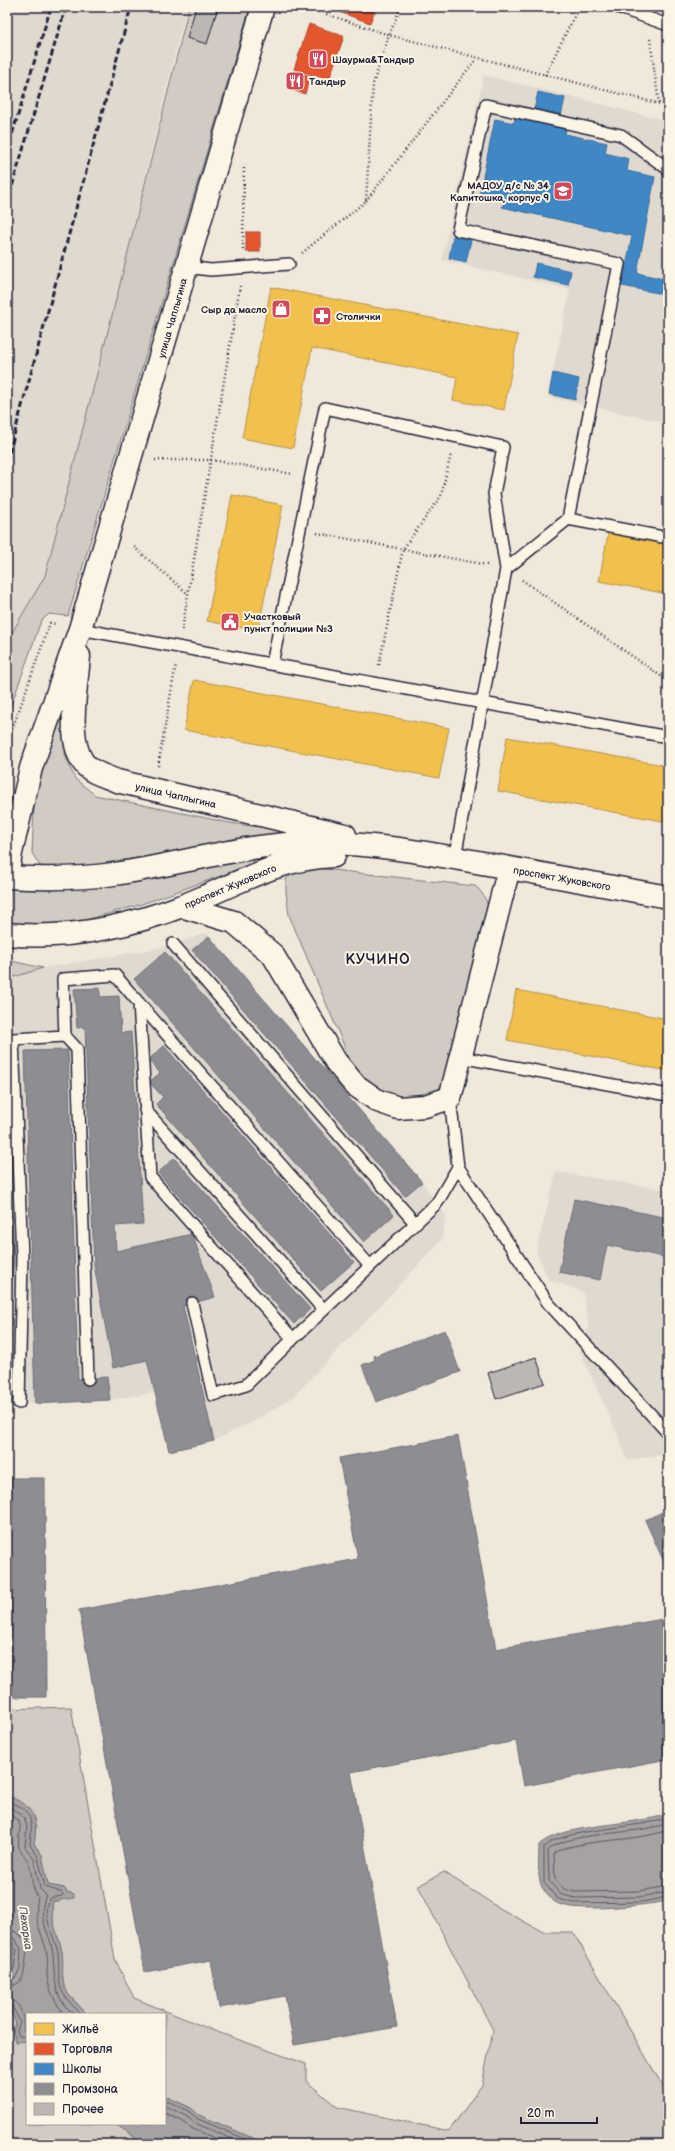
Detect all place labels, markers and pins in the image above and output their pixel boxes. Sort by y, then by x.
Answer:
restaurant icon: Шаурма&Тандыр [307,48,329,70]
place label: Шаурма&Тандыр [332,54,414,66]
restaurant icon: Тандыр [284,70,306,92]
place label: Тандыр [309,76,346,88]
place label: МАДОУ д/с № 34 Капитошка, корпус 9 [450,180,549,204]
school or university icon: МАДОУ д/с № 34 Капитошка, корпус 9 [552,180,574,202]
shop icon: Сыр да масло [270,298,292,320]
place label: Сыр да масло [201,304,268,316]
pharmacy icon: Столички [311,305,333,327]
place label: Столички [336,311,381,323]
public building icon: Участковый пункт полиции №3 [219,611,241,633]
place label: Участковый пункт полиции №3 [244,611,333,635]

